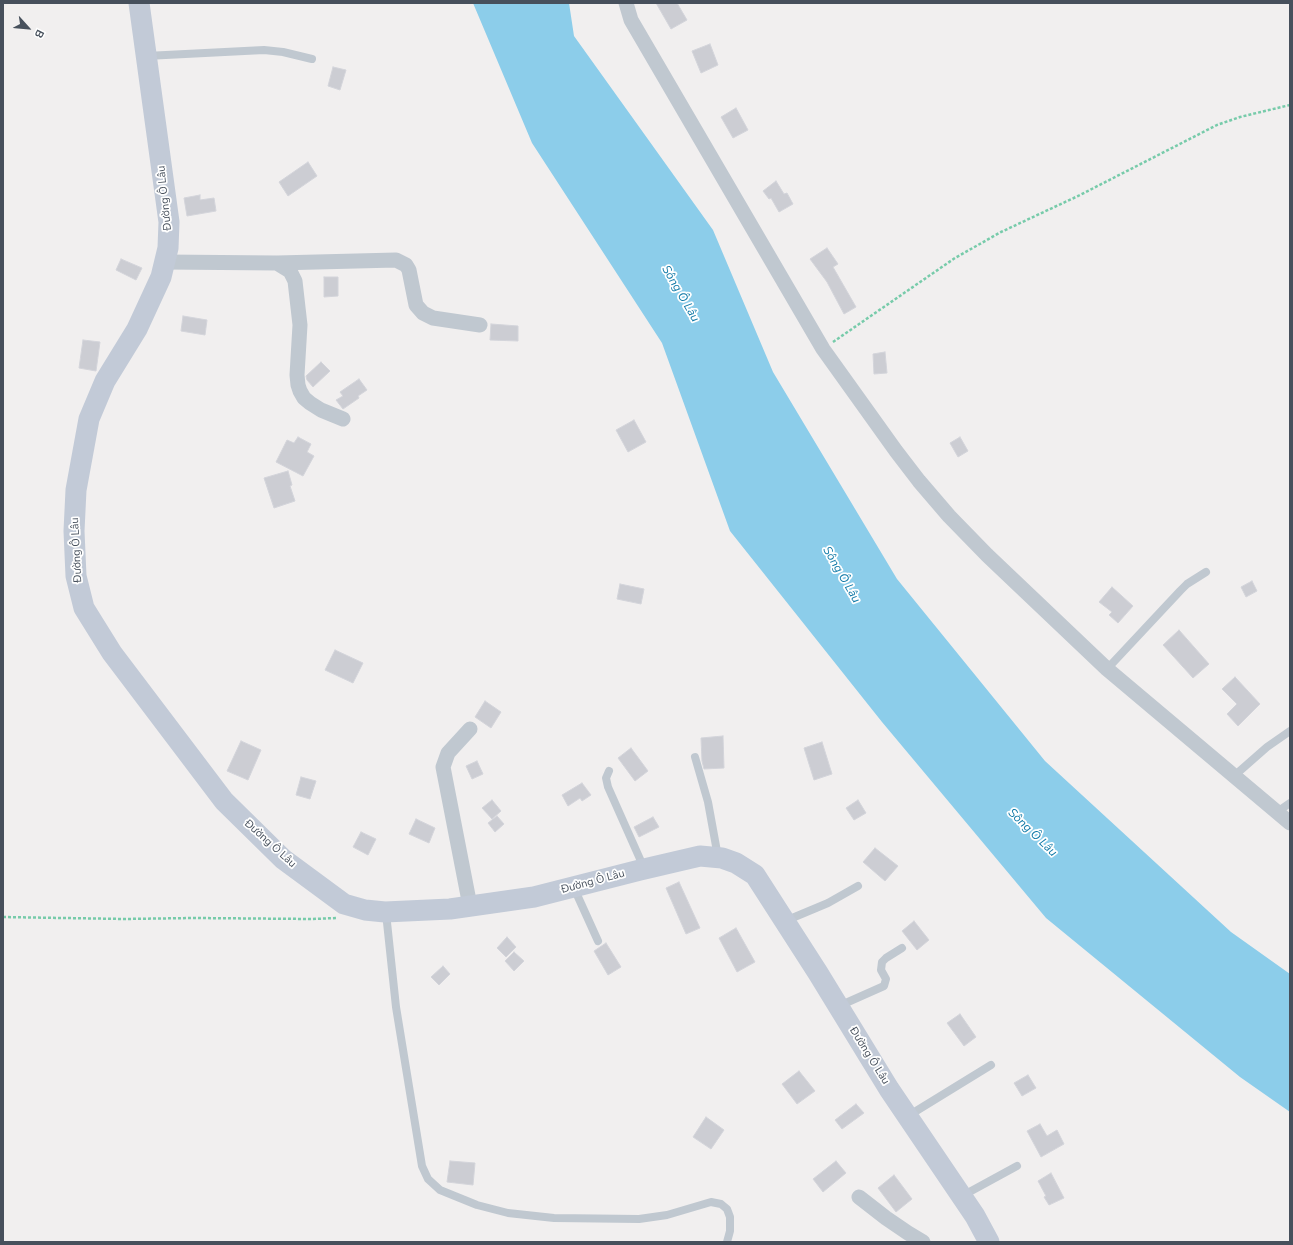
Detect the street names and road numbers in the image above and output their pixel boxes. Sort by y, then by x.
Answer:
street label: Đường Ô Lâu [155,165,175,231]
street label: Đường Ô Lâu [69,517,85,583]
street label: Đường Ô Lâu [241,817,299,871]
street label: Đường Ô Lâu [560,867,626,897]
street label: Đường Ô Lâu [846,1025,892,1087]

